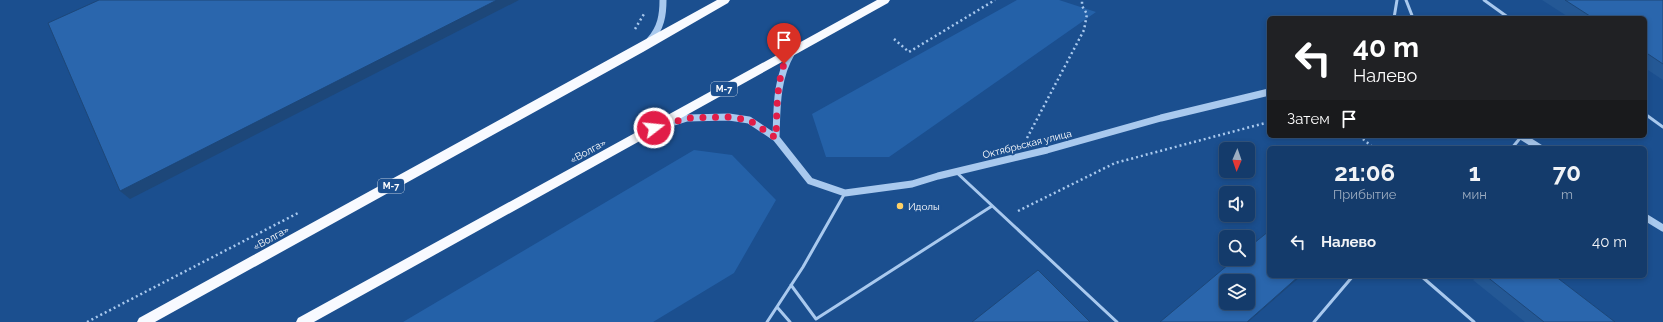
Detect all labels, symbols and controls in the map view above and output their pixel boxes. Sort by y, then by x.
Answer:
pin [767,23,801,64]
icon: arrive [773,29,795,51]
text: 40 m [1353,31,1419,64]
icon: left [1287,32,1339,84]
text: Налево [1353,65,1417,86]
road number: М-7 [711,82,737,96]
position arrow [633,107,675,149]
icon: arrive [1338,108,1360,130]
text: Затем [1287,110,1330,128]
street label: Октябрьская улица [981,128,1073,160]
street label: «Волга» [568,137,608,165]
north arrow [1219,142,1255,178]
map controls [1219,142,1255,310]
text: 21:06 [1334,158,1395,187]
text: 1 [1469,158,1480,187]
text: 70 [1553,158,1581,187]
road number: М-7 [378,179,404,193]
button: sound [1219,186,1255,222]
text: Прибытие [1333,187,1396,202]
text: мин [1462,187,1487,202]
text: m [1561,187,1573,202]
marker: Идолы [895,201,905,211]
place label: Идолы [908,201,940,212]
street label: «Волга» [251,224,291,252]
button: search [1219,230,1255,266]
icon: left [1287,231,1309,253]
text: Налево [1321,233,1376,251]
text: 40 m [1592,233,1627,251]
button: layers [1219,274,1255,310]

